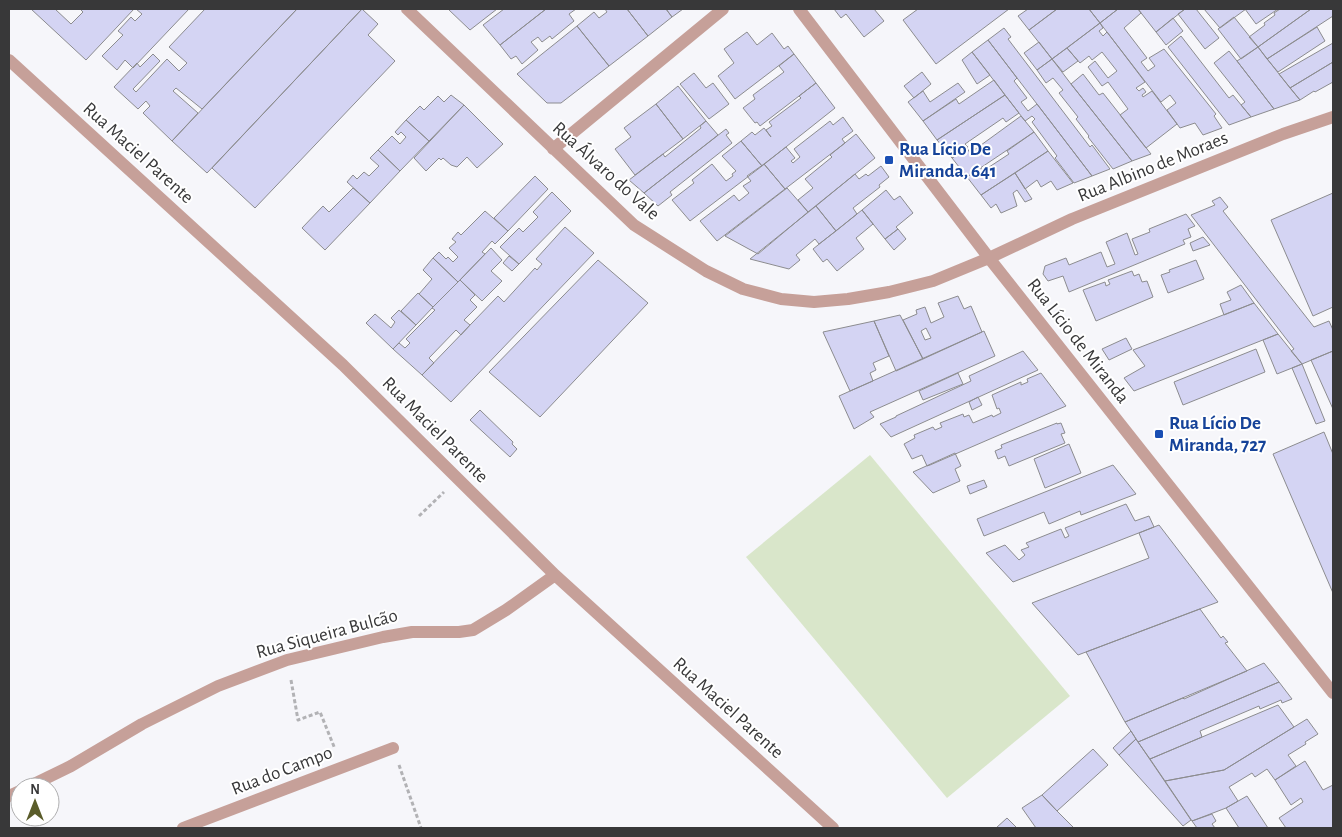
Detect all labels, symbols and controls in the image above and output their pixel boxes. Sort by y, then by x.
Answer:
street label: Rua Maciel Parente [79,99,197,207]
street label: Rua Álvaro do Vale [549,117,664,224]
street label: Rua Albino de Moraes [1075,128,1231,206]
place label: Rua Lício De Miranda, 641 [899,140,997,181]
marker: Rua Lício De Miranda, 641 [883,154,895,166]
street label: Rua Lício de Miranda [1023,275,1133,407]
street label: Rua Maciel Parente [378,373,492,487]
place label: Rua Lício De Miranda, 727 [1169,414,1266,455]
marker: Rua Lício De Miranda, 727 [1153,428,1165,440]
street label: Rua Siqueira Bulcão [254,606,400,662]
street label: Rua Maciel Parente [669,654,787,762]
street label: Rua do Campo [229,743,335,799]
north arrow [10,777,60,827]
text: N [30,783,40,797]

